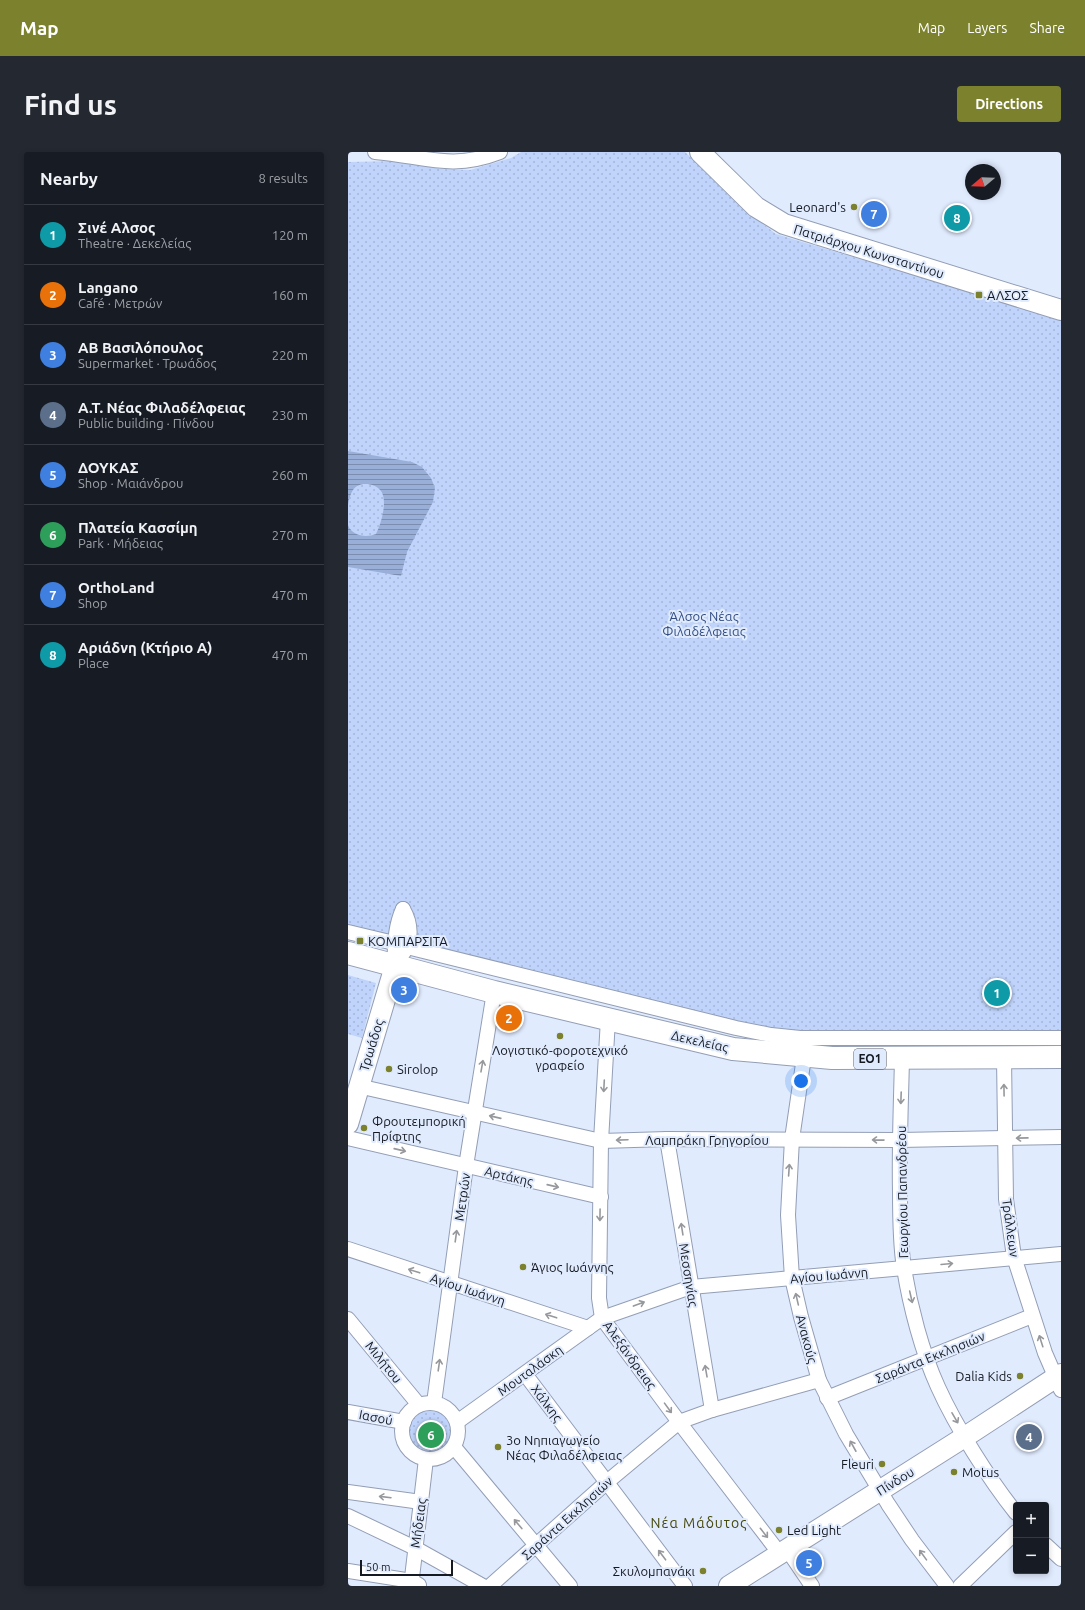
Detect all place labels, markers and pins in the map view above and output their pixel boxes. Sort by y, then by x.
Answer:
pin: 7 [861,199,887,229]
place label: Leonard's [789,200,846,214]
marker: Leonard's [849,202,859,212]
pin: 8 [944,203,970,233]
place label: ΑΛΣΟΣ [987,288,1028,302]
marker: ΑΛΣΟΣ [974,290,984,300]
place label: ΚΟΜΠΑΡΣΙΤΑ [368,934,448,948]
marker: ΚΟΜΠΑΡΣΙΤΑ [355,936,365,946]
pin: 3 [391,975,417,1005]
pin: 1 [984,978,1010,1008]
pin: 2 [496,1003,522,1033]
marker: Λογιστικό-φοροτεχνικό γραφείο [555,1031,565,1041]
place label: Λογιστικό-φοροτεχνικό γραφείο [492,1043,628,1072]
place label: Sirolop [397,1062,438,1076]
marker: Sirolop [384,1064,394,1074]
place label: Φρουτεμπορική Πρίφτης [372,1114,466,1144]
marker: Φρουτεμπορική Πρίφτης [359,1123,369,1133]
place label: Άγιος Ιωάννης [531,1260,614,1275]
marker: Άγιος Ιωάννης [518,1262,528,1272]
place label: Dalia Kids [955,1369,1012,1383]
marker: Dalia Kids [1015,1371,1025,1381]
pin: 6 [418,1420,444,1450]
pin: 4 [1016,1422,1042,1452]
place label: 3ο Νηπιαγωγείο Νέας Φιλαδέλφειας [506,1433,622,1463]
marker: 3ο Νηπιαγωγείο Νέας Φιλαδέλφειας [493,1442,503,1452]
place label: Fleuri [841,1457,874,1471]
marker: Fleuri [877,1459,887,1469]
place label: Motus [962,1465,999,1479]
marker: Motus [949,1467,959,1477]
place label: Led Light [787,1523,841,1537]
marker: Led Light [774,1525,784,1535]
pin: 5 [796,1548,822,1578]
place label: Σκυλομπανάκι [613,1564,695,1578]
marker: Σκυλομπανάκι [698,1566,708,1576]

